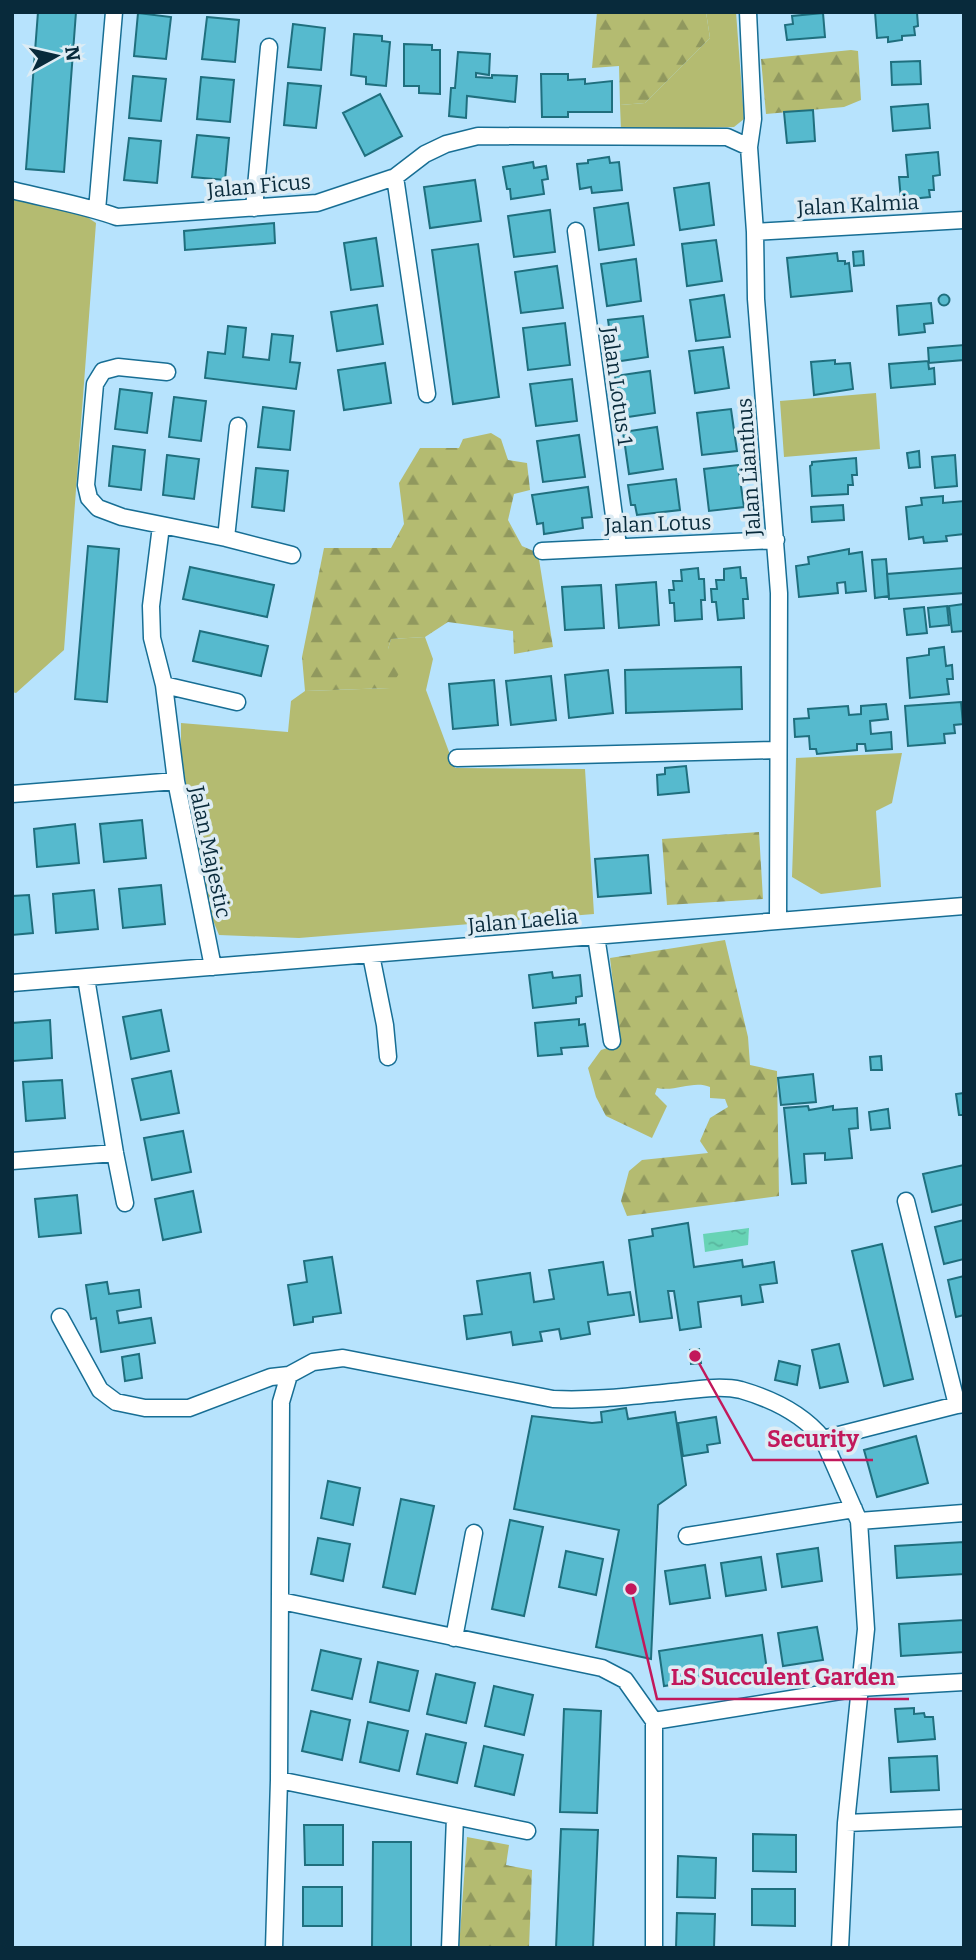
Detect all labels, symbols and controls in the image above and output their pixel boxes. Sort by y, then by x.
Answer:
north arrow [21,21,91,91]
text: N [60,45,85,63]
street label: Jalan Ficus [205,169,312,204]
street label: Jalan Kalmia [796,189,920,221]
street label: Jalan Lotus 1 [596,324,638,447]
street label: Jalan Lianthus [731,397,767,538]
street label: Jalan Lotus [603,509,712,539]
street label: Jalan Majestic [183,783,237,921]
street label: Jalan Laelia [466,903,580,939]
callout: Security [753,1416,873,1460]
text: Security [767,1425,859,1453]
callout: LS Succulent Garden [657,1655,909,1699]
text: LS Succulent Garden [671,1663,895,1691]

